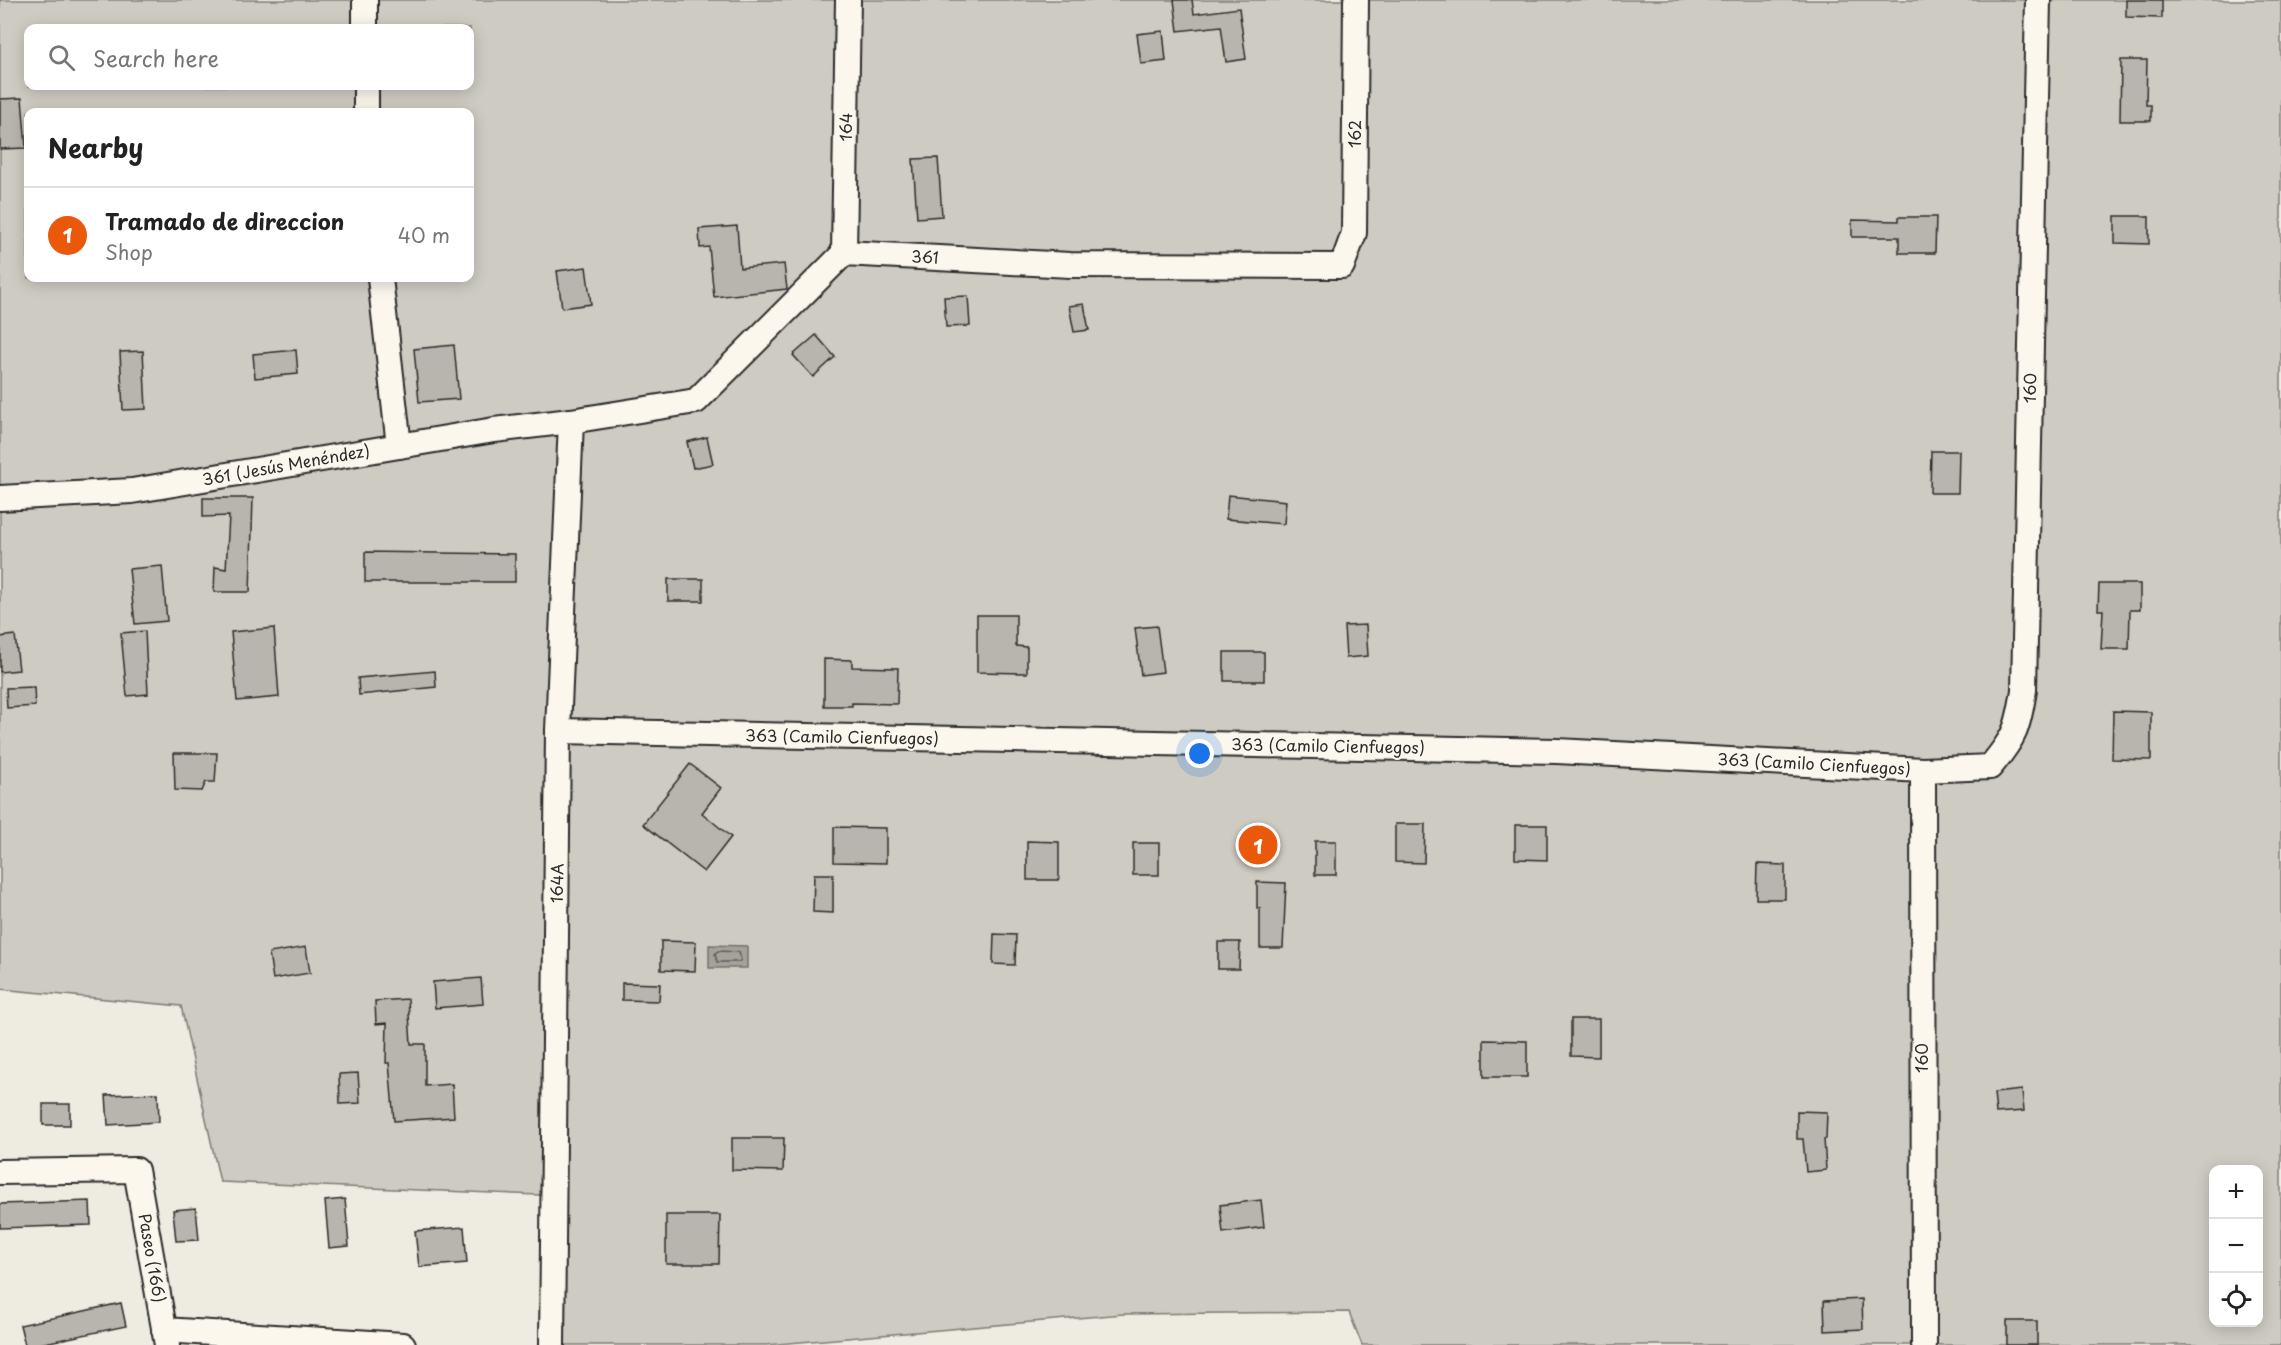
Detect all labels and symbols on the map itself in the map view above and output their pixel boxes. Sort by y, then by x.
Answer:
street label: 164 [833,112,857,142]
street label: 162 [1342,120,1366,148]
street label: 361 [911,243,939,269]
street label: 160 [2017,373,2041,403]
street label: 361 (Jesús Menéndez) [200,437,371,491]
street label: 363 (Camilo Cienfuegos) [745,722,939,750]
street label: 363 (Camilo Cienfuegos) [1231,731,1425,759]
your location [1185,739,1214,768]
street label: 363 (Camilo Cienfuegos) [1717,746,1911,780]
pin: 1 [1238,822,1278,868]
street label: 164A [544,863,568,903]
street label: 160 [1909,1043,1933,1073]
street label: Paseo (166) [133,1211,173,1304]

